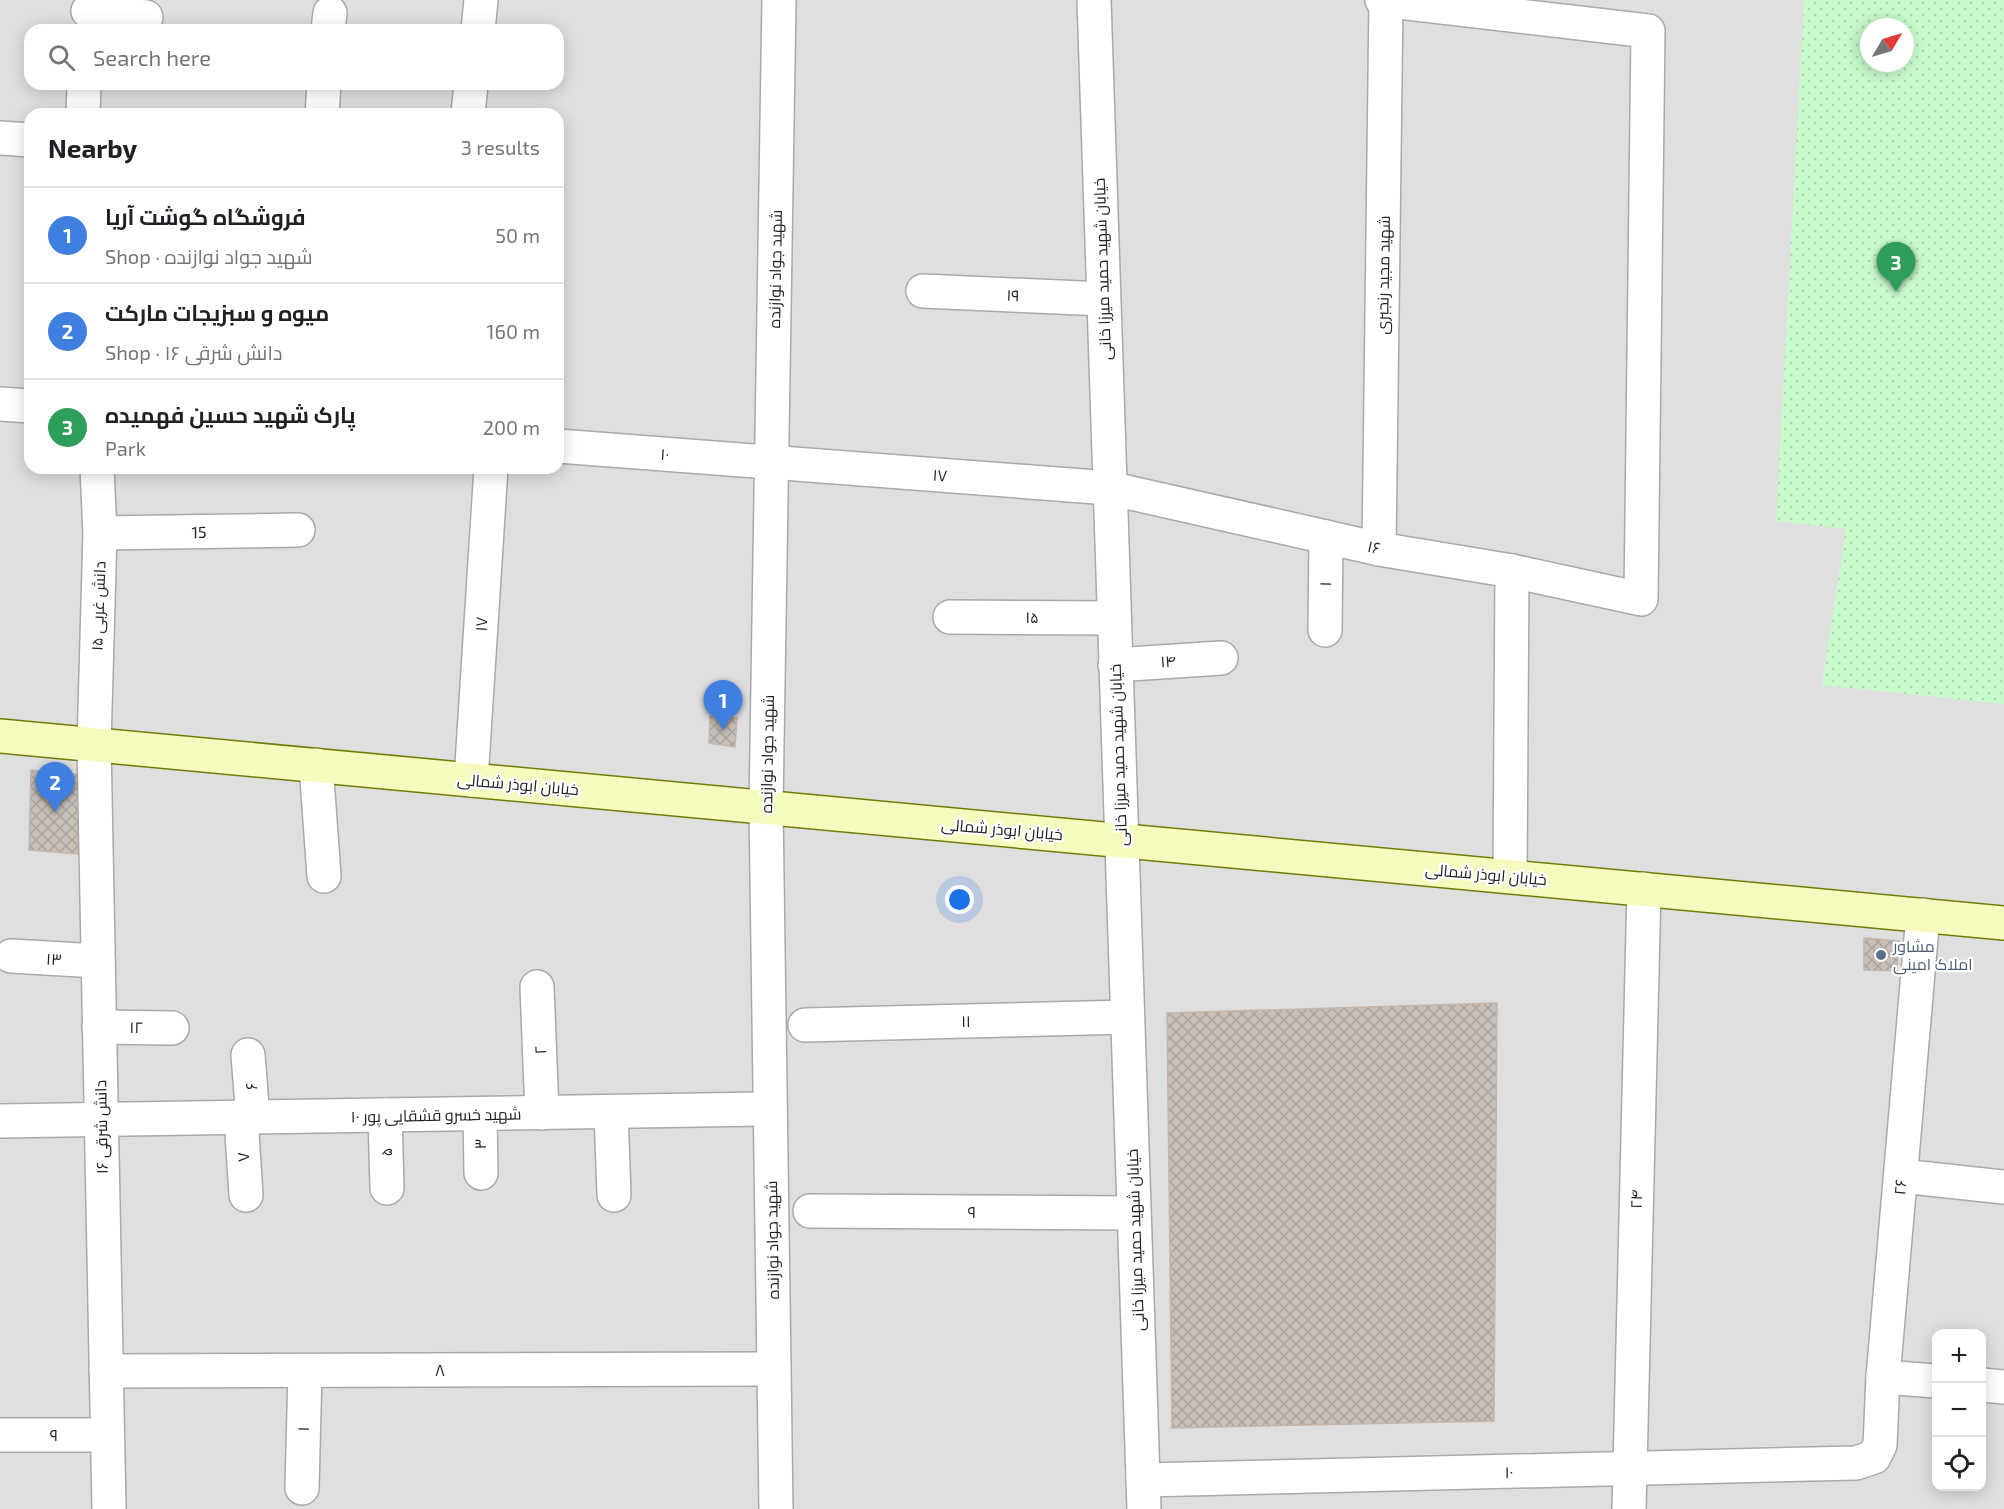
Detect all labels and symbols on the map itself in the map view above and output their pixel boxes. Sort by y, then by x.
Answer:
north arrow [1860,18,1914,72]
street label: خیابان شهید حمید میرزا خانی [1089,177,1116,361]
street label: شهید جواد نوازنده [764,210,787,328]
street label: شهید مجید رنجبری [1372,215,1395,335]
pin: 3 [1876,242,1916,292]
street label: ۱۹ [1006,285,1020,304]
street label: ۱۰ [660,444,670,463]
street label: ۱۷ [932,465,948,484]
street label: 15 [191,522,207,541]
street label: ۱۶ [1366,536,1382,557]
street label: دانش غربی ۱۵ [86,561,111,651]
street label: ۱ [1315,581,1334,587]
street label: ۱۵ [1025,607,1039,626]
street label: ۱۷ [471,616,490,632]
street label: ۱۴ [1160,650,1176,671]
street label: خیابان شهید حمید میرزا خانی [1105,663,1132,847]
pin: 1 [704,680,742,730]
street label: شهید جواد نوازنده [756,695,779,813]
pin: 2 [36,762,74,812]
street label: خیابان ابوذر شمالی [456,769,580,800]
street label: خیابان ابوذر شمالی [940,814,1064,845]
street label: خیابان ابوذر شمالی [1424,859,1548,890]
your location [945,885,974,914]
place label: مشاور املاک امینی [1892,936,1973,975]
marker: مشاور املاک امینی [1874,948,1888,962]
street label: ۱۳ [46,949,62,968]
street label: ۱۱ [961,1011,971,1030]
street label: ۱۲ [129,1017,143,1036]
street label: ۲ [530,1045,549,1055]
street label: دانش شرقی ۱۶ [90,1080,113,1174]
street label: ۶ [241,1082,260,1091]
street label: شهید خسرو قشقایی پور ۱۰ [350,1104,522,1128]
street label: ۳ [470,1138,489,1150]
street label: ۵ [376,1147,395,1157]
street label: خیابان شهید حمید میرزا خانی [1122,1148,1149,1332]
street label: ۷ [233,1151,252,1163]
street label: ۲۶ [1889,1178,1910,1196]
street label: شهید جواد نوازنده [761,1181,784,1299]
street label: ۲۴ [1626,1189,1645,1209]
street label: ۹ [968,1202,976,1221]
street label: ۸ [435,1360,445,1379]
street label: ۹ [50,1425,58,1444]
street label: ۱ [293,1426,312,1432]
street label: ۱۰ [1504,1462,1514,1481]

